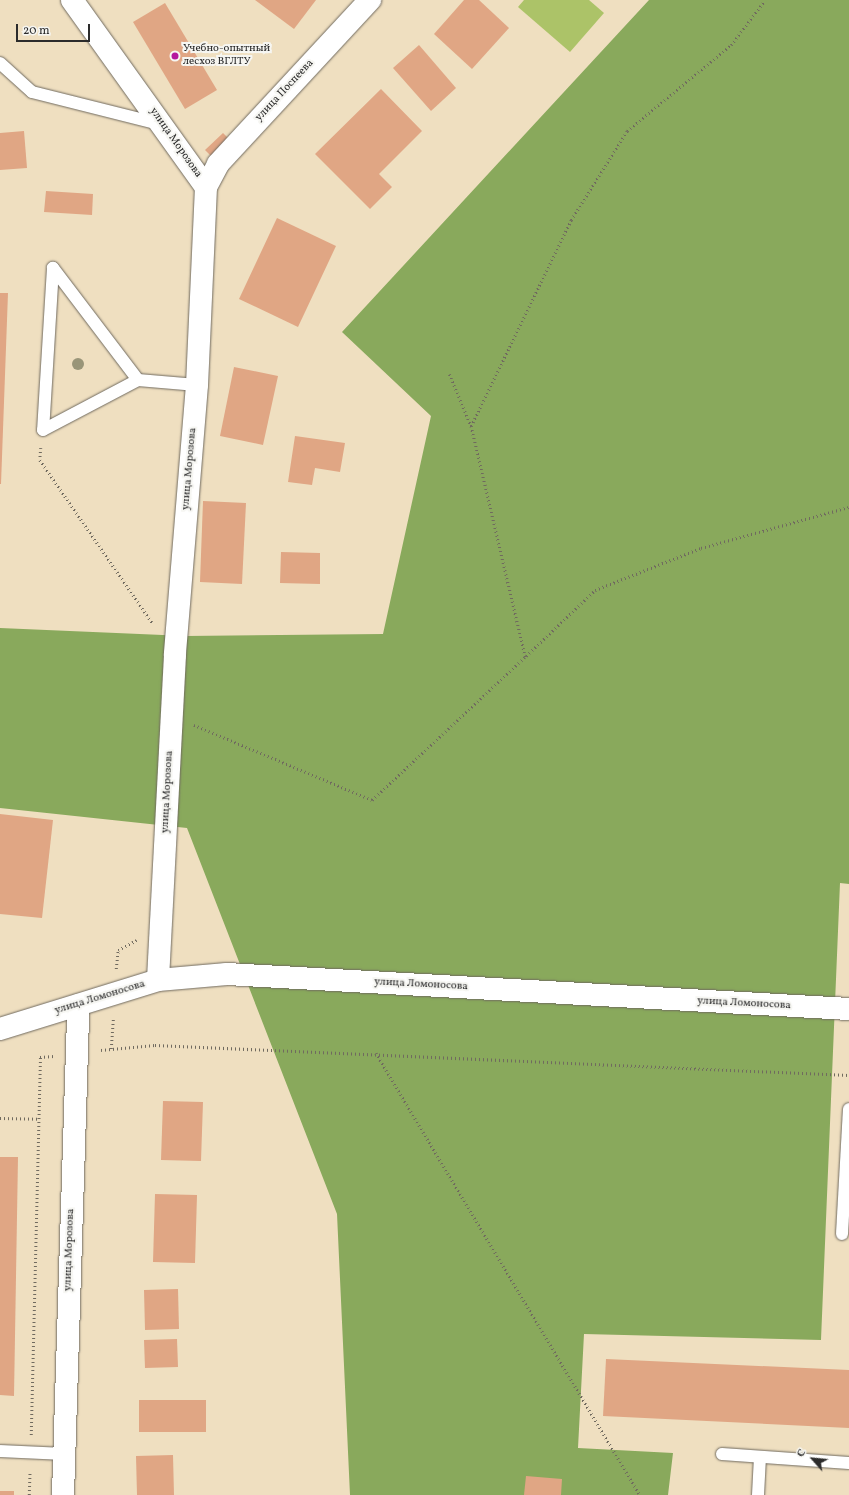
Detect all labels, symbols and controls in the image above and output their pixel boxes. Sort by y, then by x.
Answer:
scale bar [18,16,92,42]
text: 20 m [23,23,50,39]
place label: Учебно-опытный лесхоз ВГЛТУ [183,43,270,69]
marker: Учебно-опытный лесхоз ВГЛТУ [170,51,180,61]
street label: улица Поспеева [253,57,317,125]
street label: улица Морозова [146,105,204,181]
street label: улица Морозова [180,427,200,511]
street label: улица Морозова [159,750,177,834]
street label: улица Ломоносова [374,976,468,994]
street label: улица Ломоносова [53,978,147,1018]
street label: улица Ломоносова [697,995,791,1013]
street label: улица Морозова [62,1209,78,1291]
north arrow [793,1439,833,1479]
text: С [794,1447,810,1460]

